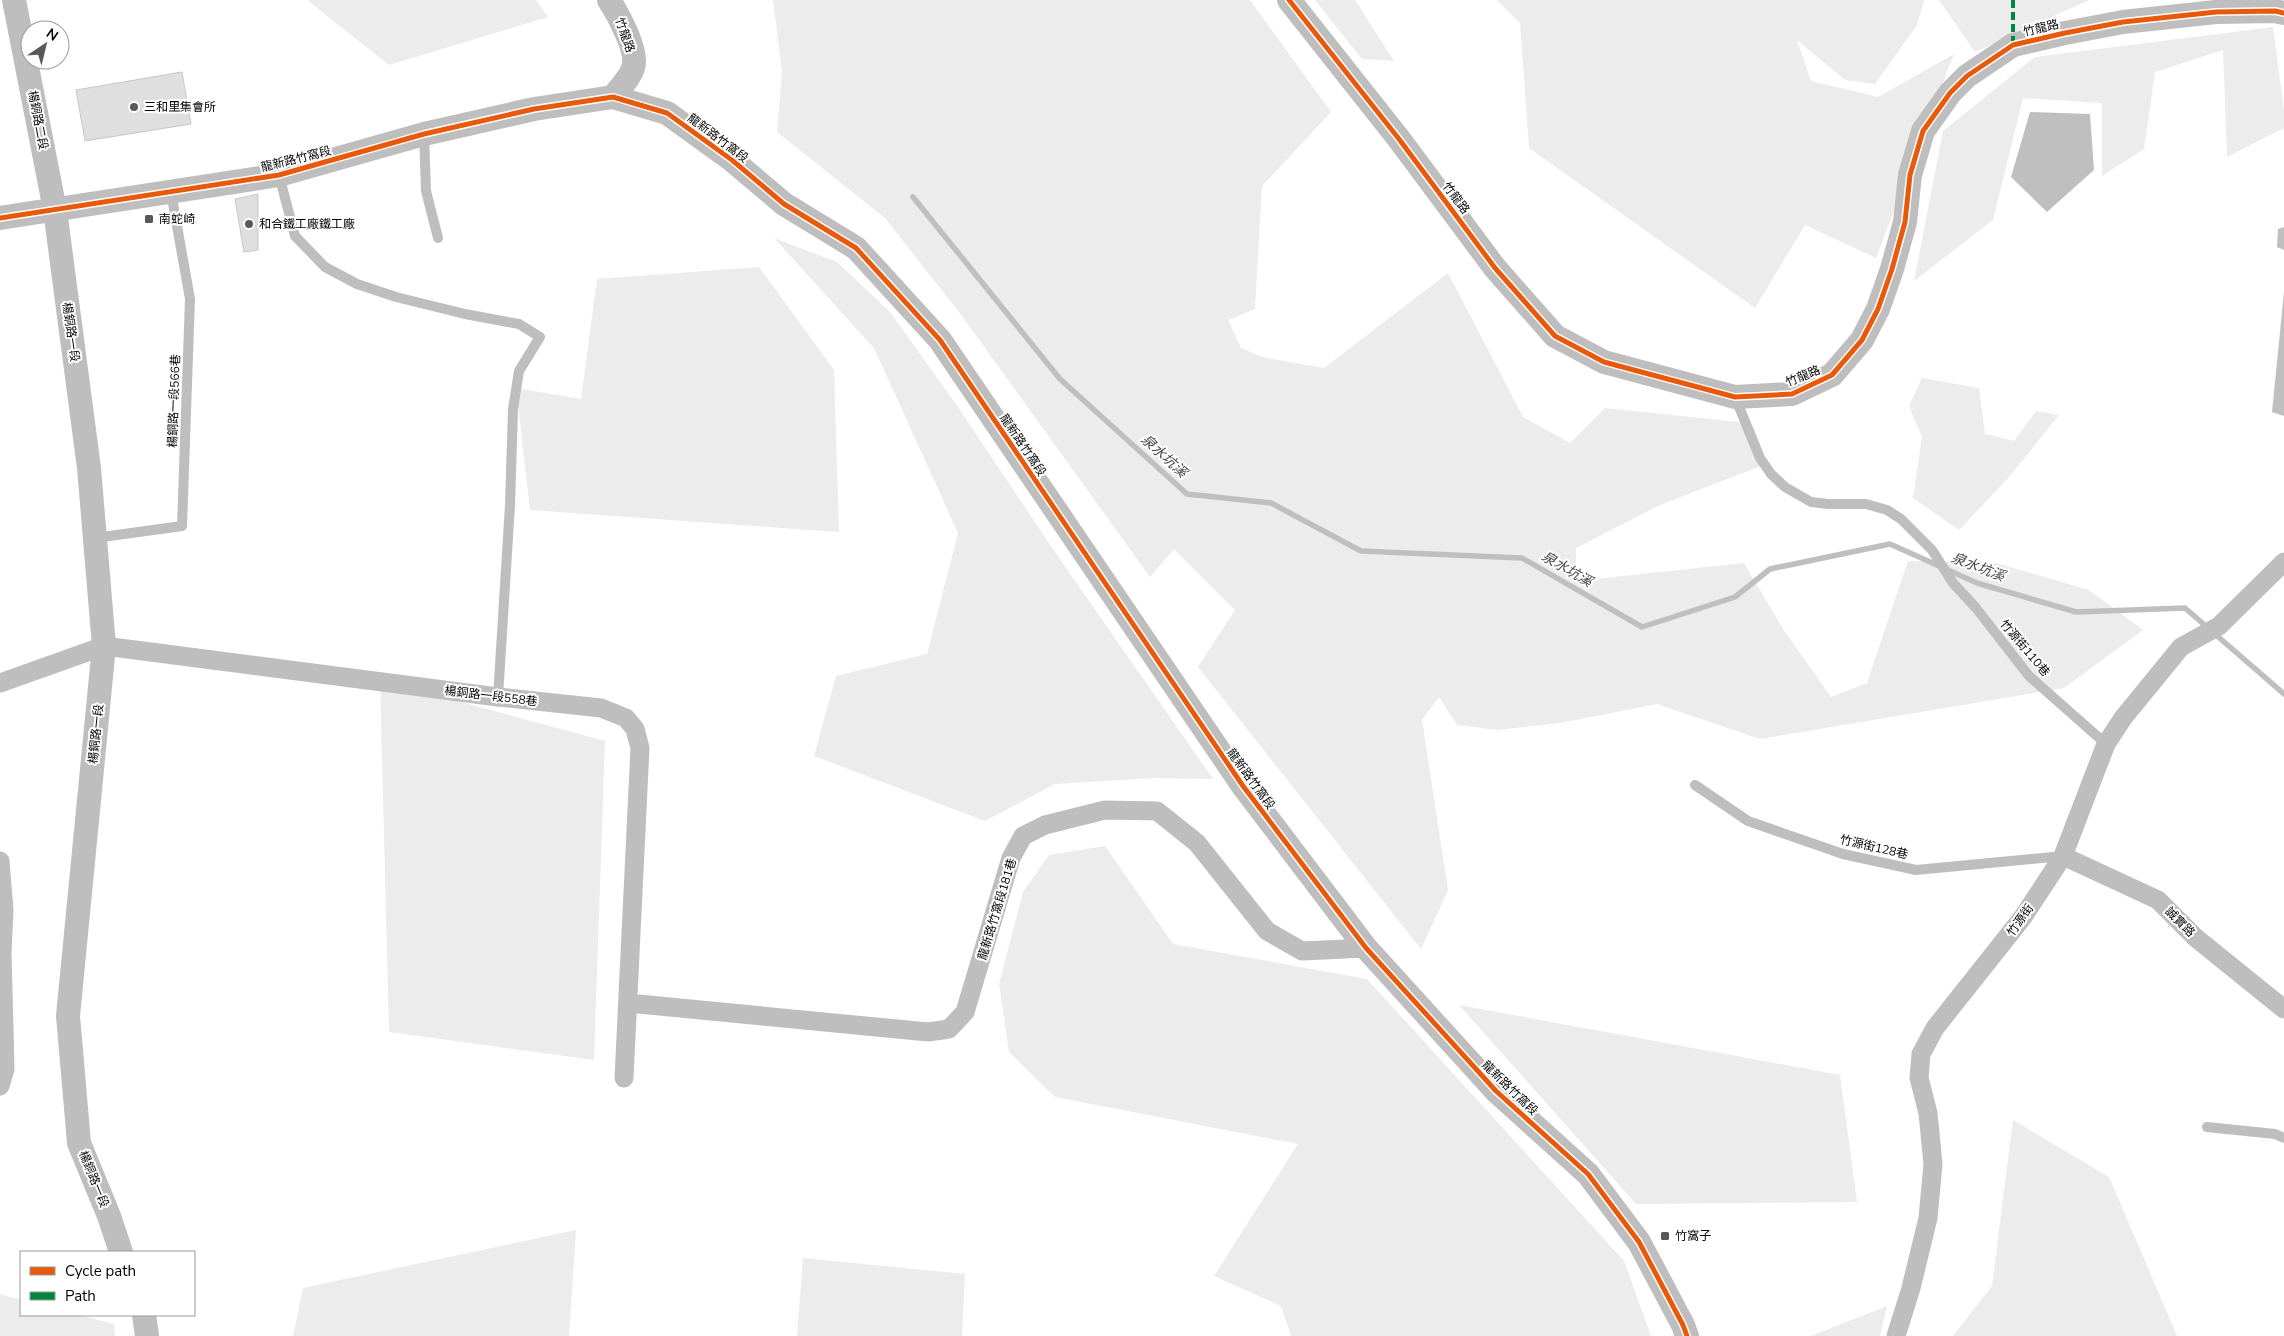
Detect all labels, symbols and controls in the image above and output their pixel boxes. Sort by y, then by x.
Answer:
street label: 竹龍路 [612,15,638,55]
street label: 竹龍路 [2022,16,2060,40]
north arrow [20,20,70,70]
text: N [42,24,62,46]
street label: 楊銅路二段 [24,89,52,151]
place label: 三和里集會所 [144,99,216,115]
marker: 三和里集會所 [128,101,140,113]
street label: 龍新路竹窩段 [684,110,752,166]
street label: 龍新路竹窩段 [259,143,333,175]
street label: 竹龍路 [1439,179,1473,217]
place label: 南蛇崎 [159,211,195,227]
marker: 南蛇崎 [143,213,155,225]
place label: 和合鐵工廠鐵工廠 [259,216,355,232]
marker: 和合鐵工廠鐵工廠 [243,218,255,230]
street label: 楊銅路一段 [59,301,83,363]
street label: 楊銅路一段566巷 [164,354,184,448]
street label: 竹龍路 [1783,362,1823,390]
street label: 龍新路竹窩段 [996,411,1050,479]
water label: 泉水坑溪 [1137,430,1193,483]
water label: 泉水坑溪 [1538,547,1598,592]
water label: 泉水坑溪 [1948,548,2009,587]
street label: 竹源街110巷 [1996,616,2054,680]
street label: 楊銅路一段558巷 [444,682,538,710]
street label: 楊銅路一段 [85,703,107,765]
street label: 龍新路竹窩段 [1223,745,1279,813]
street label: 竹源街128巷 [1838,831,1910,863]
street label: 龍新路竹窩段181巷 [974,856,1020,962]
street label: 竹源街 [2003,901,2037,939]
street label: 誠實路 [2162,904,2198,940]
street label: 龍新路竹窩段 [1479,1057,1541,1119]
street label: 楊銅路一段 [75,1148,113,1210]
place label: 竹窩子 [1675,1228,1711,1244]
marker: 竹窩子 [1659,1230,1671,1242]
legend [20,1251,195,1316]
text: Cycle path [65,1261,136,1281]
text: Path [65,1286,96,1306]

